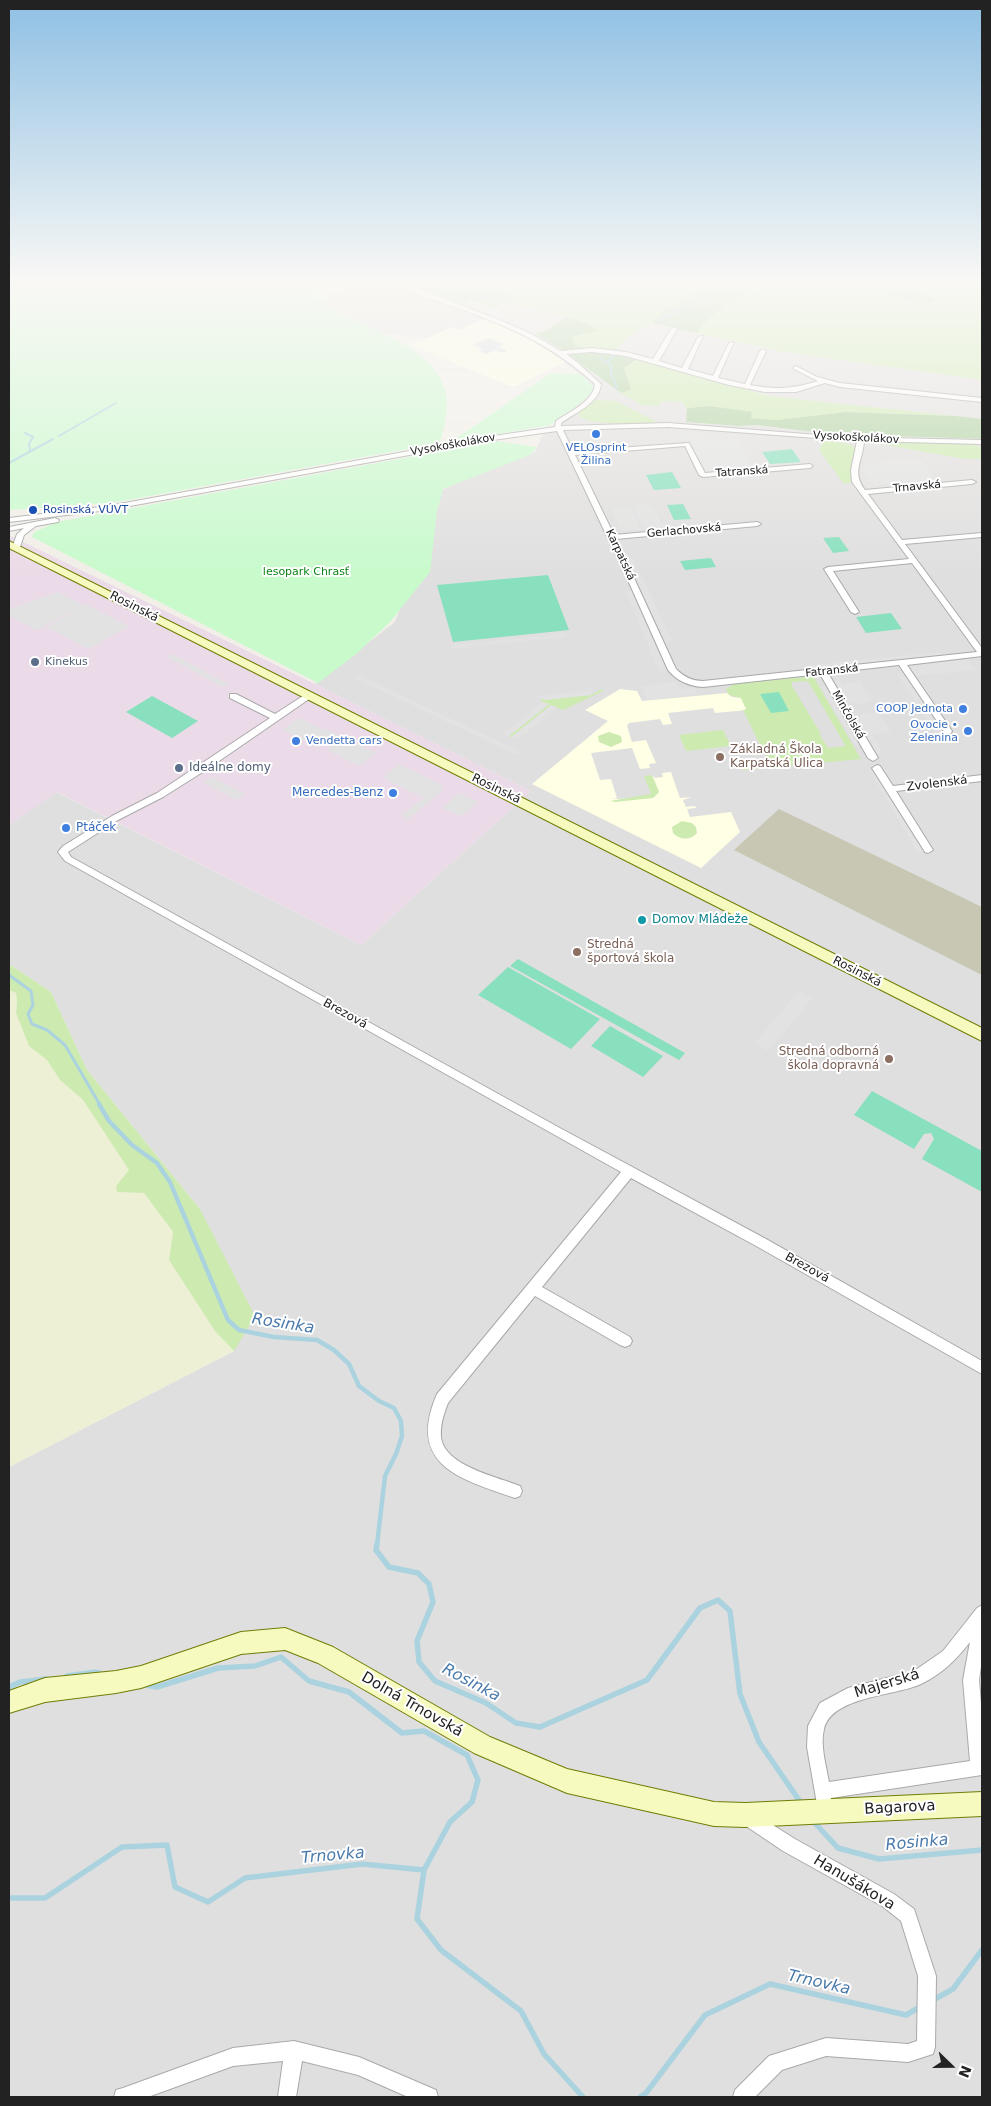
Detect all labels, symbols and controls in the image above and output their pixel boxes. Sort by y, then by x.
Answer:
marker: VELOsprint Žilina [590,428,602,440]
street label: Vysokoškolákov [813,429,899,447]
street label: Vysokoškolákov [409,431,497,459]
place label: VELOsprint Žilina [566,441,626,467]
street label: Tatranská [715,464,769,480]
street label: Trnavská [892,478,942,496]
place label: Rosinská, VÚVT [43,503,128,517]
marker: Rosinská, VÚVT [27,504,39,516]
street label: Gerlachovská [646,521,722,541]
street label: Karpatská [602,527,638,583]
park label: lesopark Chrasť [263,565,349,579]
street label: Rosinská [107,589,161,625]
place label: Kinekus [45,655,88,669]
marker: Kinekus [29,656,41,668]
street label: Fatranská [805,662,859,680]
street label: Minčolská [829,688,867,742]
place label: COOP Jednota [876,702,953,716]
marker: COOP Jednota [957,703,969,715]
place label: Ovocie • Zelenina [910,718,958,744]
marker: Ovocie • Zelenina [962,725,974,737]
place label: Vendetta cars [306,734,382,748]
marker: Vendetta cars [290,735,302,747]
place label: Základná Škola Karpatská Ulica [730,743,823,771]
marker: Základná Škola Karpatská Ulica [714,751,726,763]
place label: Ideálne domy [189,761,271,775]
marker: Ideálne domy [173,762,185,774]
street label: Rosinská [469,771,523,807]
street label: Zvolenská [906,773,968,795]
place label: Mercedes-Benz [292,786,383,800]
marker: Mercedes-Benz [387,787,399,799]
place label: Ptáček [76,821,116,835]
marker: Ptáček [60,822,72,834]
place label: Domov Mládeže [652,913,748,927]
marker: Domov Mládeže [636,914,648,926]
place label: Stredná športová škola [587,938,674,966]
marker: Stredná športová škola [571,946,583,958]
street label: Rosinská [830,954,884,990]
street label: Brezová [320,996,370,1032]
place label: Stredná odborná škola dopravná [779,1045,879,1073]
marker: Stredná odborná škola dopravná [883,1053,895,1065]
street label: Brezová [782,1250,832,1286]
water label: Rosinka [250,1310,316,1338]
water label: Rosinka [439,1660,503,1706]
street label: Majerská [852,1666,922,1702]
street label: Dolná Trnovská [358,1669,466,1741]
street label: Bagarova [864,1797,936,1819]
water label: Rosinka [885,1831,949,1855]
water label: Trnovka [300,1844,366,1868]
street label: Hanušákova [810,1852,898,1914]
water label: Trnovka [786,1966,852,2000]
north arrow [926,2041,976,2091]
text: N [955,2063,975,2080]

